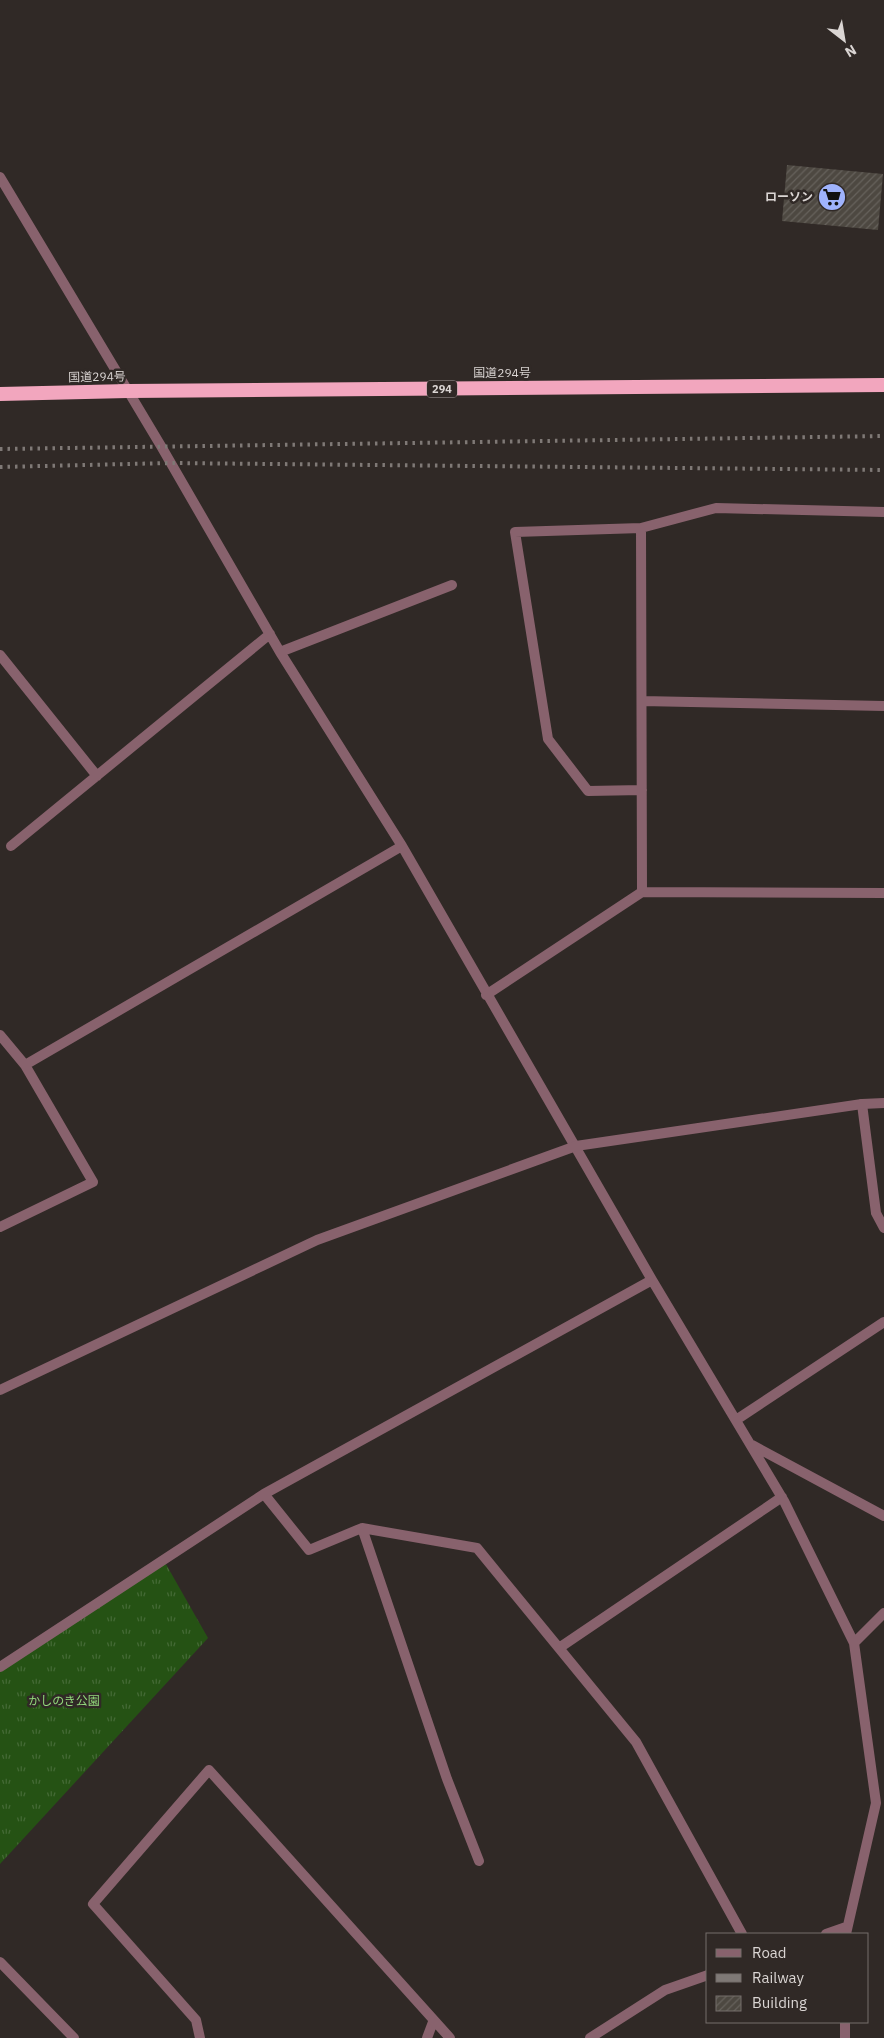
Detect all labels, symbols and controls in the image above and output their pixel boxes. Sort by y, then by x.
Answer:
north arrow [819,15,869,65]
text: N [842,41,860,61]
supermarket icon: ローソン [817,182,847,212]
place label: ローソン [765,189,813,204]
street label: 国道294号 [473,365,531,380]
street label: 国道294号 [68,368,126,385]
road number: 294 [427,380,457,398]
park label: かしのき公園 [28,1693,100,1708]
legend [706,1933,869,2023]
text: Road [752,1943,787,1962]
text: Railway [752,1968,805,1987]
text: Building [752,1993,807,2012]

